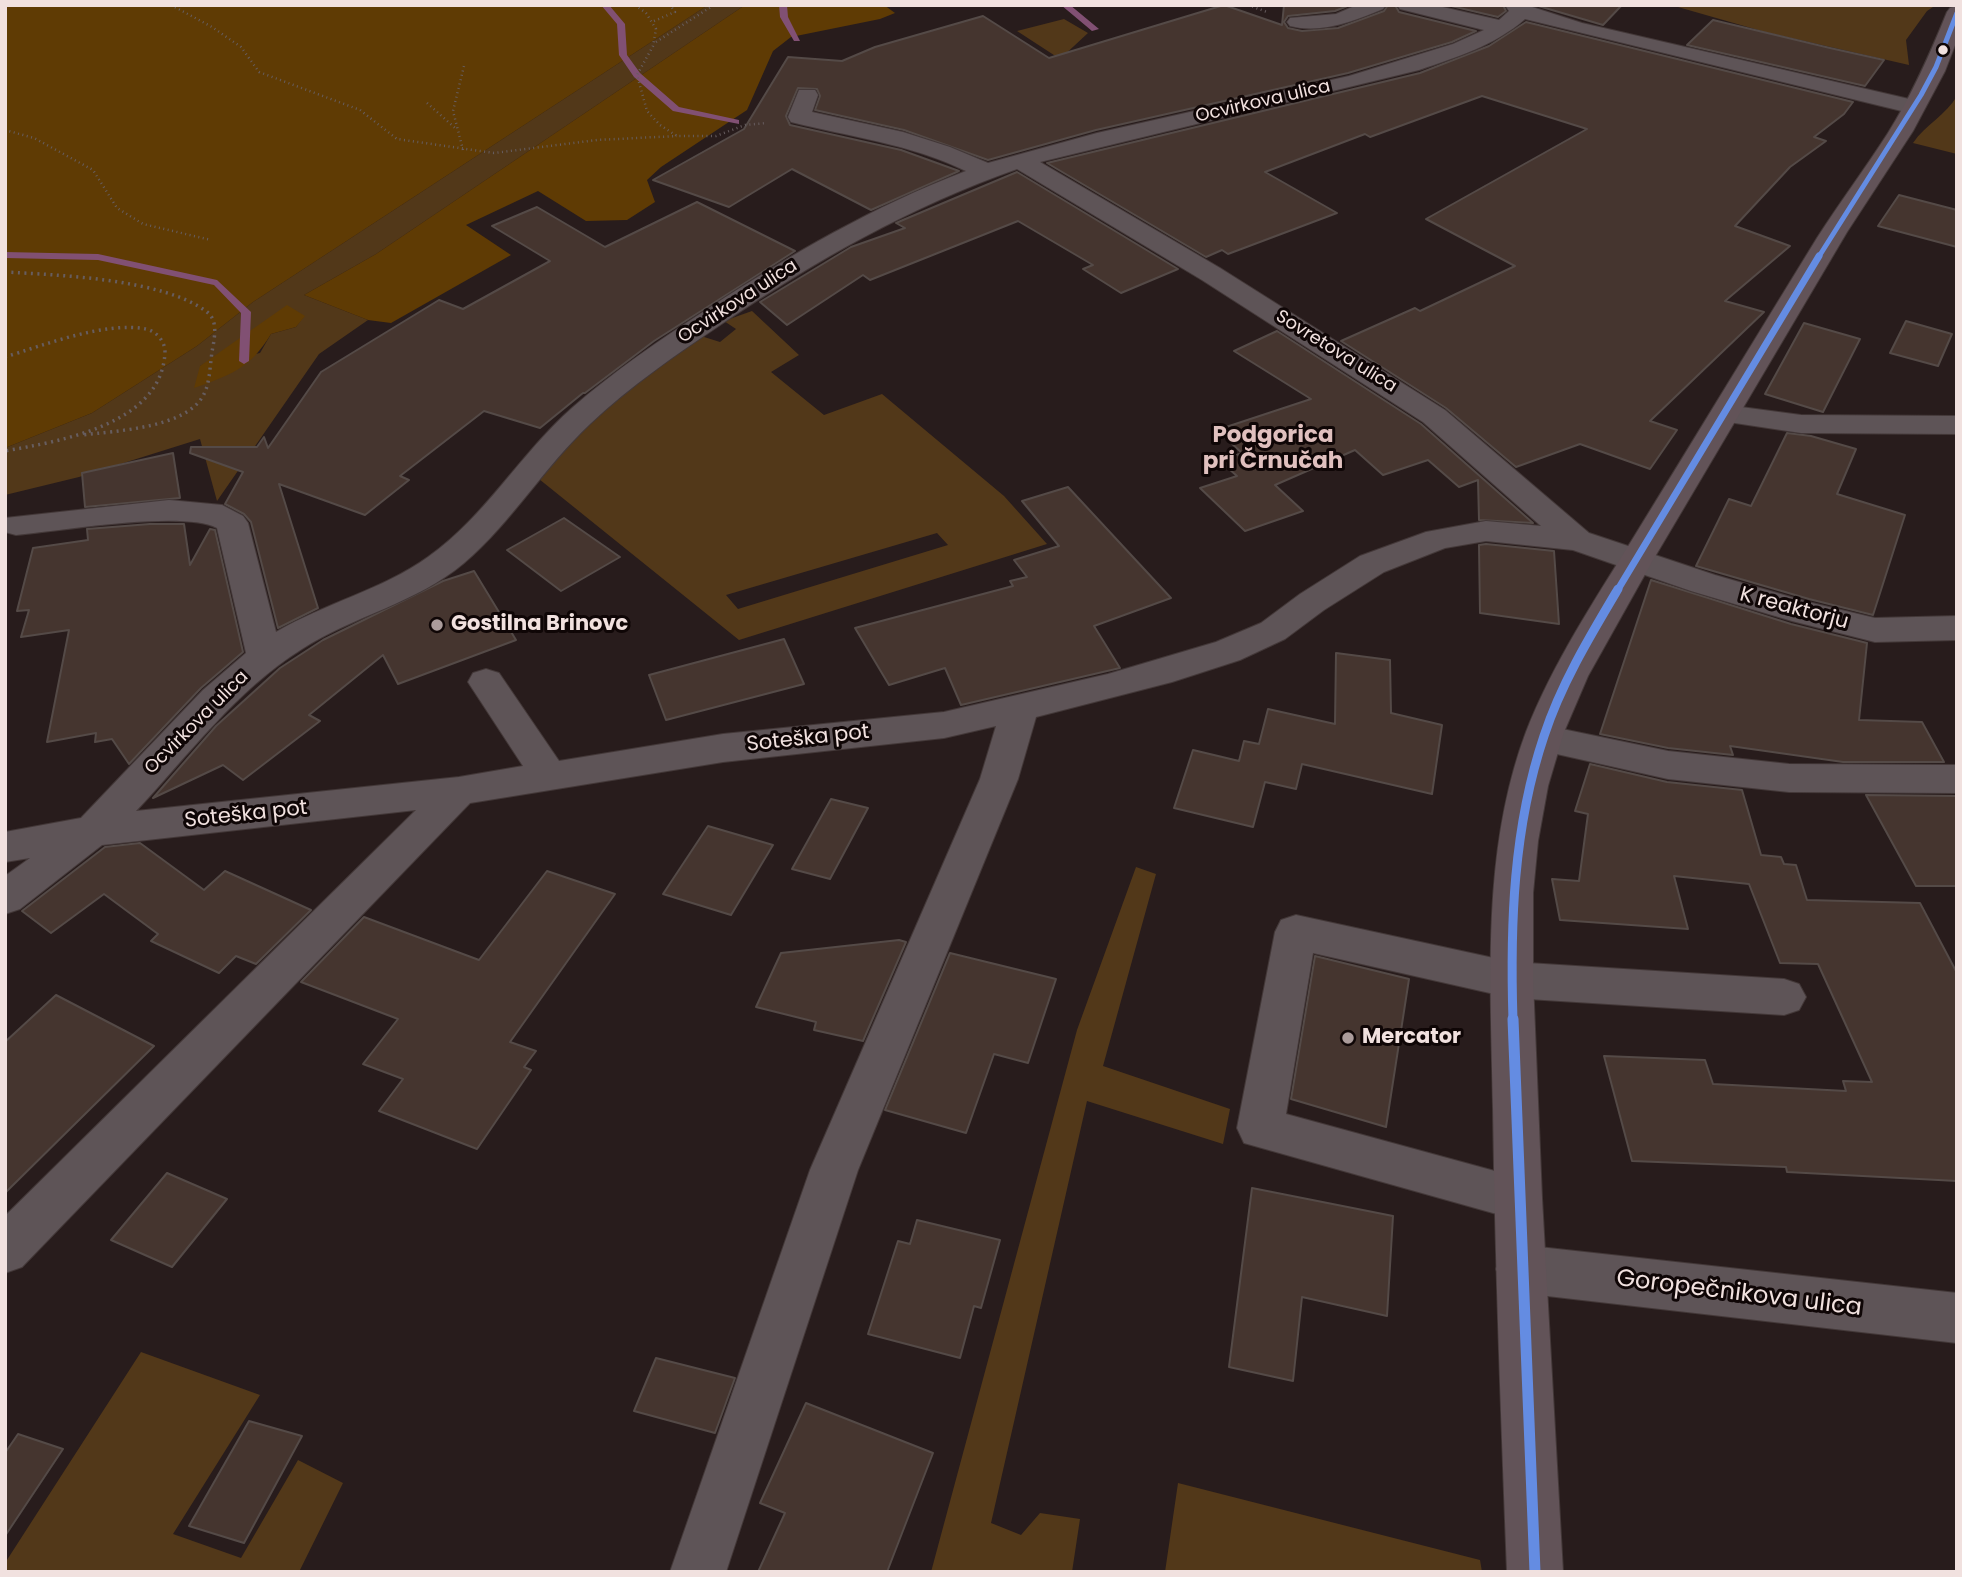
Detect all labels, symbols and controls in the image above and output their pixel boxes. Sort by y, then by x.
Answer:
unlabelled marker [1936,43,1950,57]
street label: Ocvirkova ulica [1194,76,1332,128]
street label: Ocvirkova ulica [674,255,802,349]
street label: Sovretova ulica [1271,306,1401,398]
district label: Podgorica pri Črnučah [1203,422,1343,476]
street label: K reaktorju [1737,582,1851,636]
place label: Gostilna Brinovc [451,612,628,638]
marker: Gostilna Brinovc [429,617,445,633]
street label: Ocvirkova ulica [141,667,253,779]
street label: Soteška pot [745,720,871,758]
street label: Soteška pot [183,796,309,834]
place label: Mercator [1362,1025,1461,1051]
marker: Mercator [1340,1030,1356,1046]
street label: Goropečnikova ulica [1615,1265,1863,1323]

